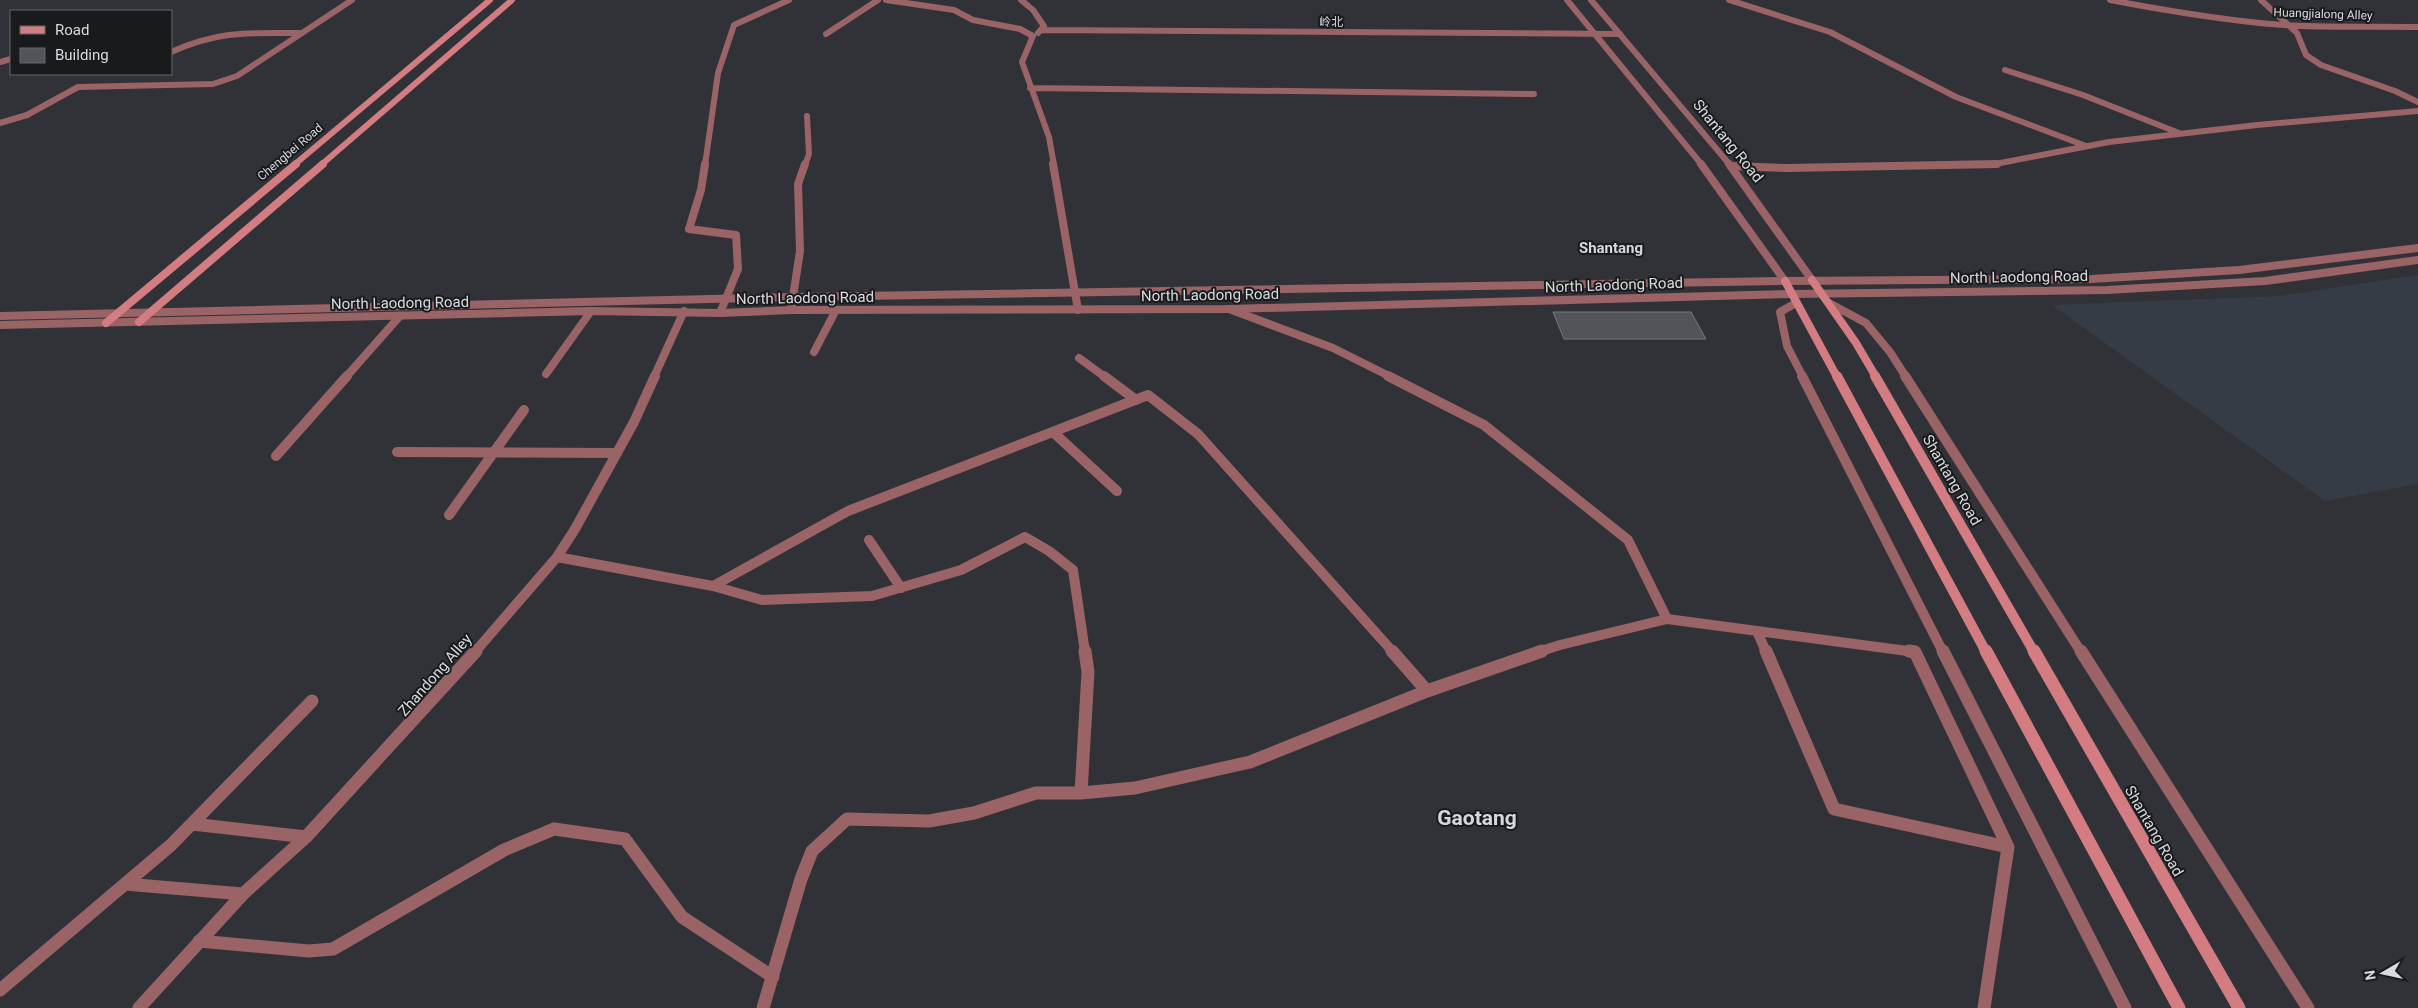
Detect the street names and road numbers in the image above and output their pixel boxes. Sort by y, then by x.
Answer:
street label: Huangjialong Alley [2273,5,2373,23]
street label: 岭北 [1319,15,1343,29]
street label: Shantang Road [1689,96,1767,186]
street label: Chengbei Road [255,121,325,183]
street label: North Laodong Road [1950,267,2088,287]
street label: North Laodong Road [1545,274,1683,296]
street label: North Laodong Road [1141,285,1279,305]
street label: North Laodong Road [736,288,874,308]
street label: North Laodong Road [331,293,469,313]
street label: Shantang Road [1919,432,1985,528]
street label: Zhandong Alley [394,630,476,720]
street label: Shantang Road [2121,783,2187,879]

